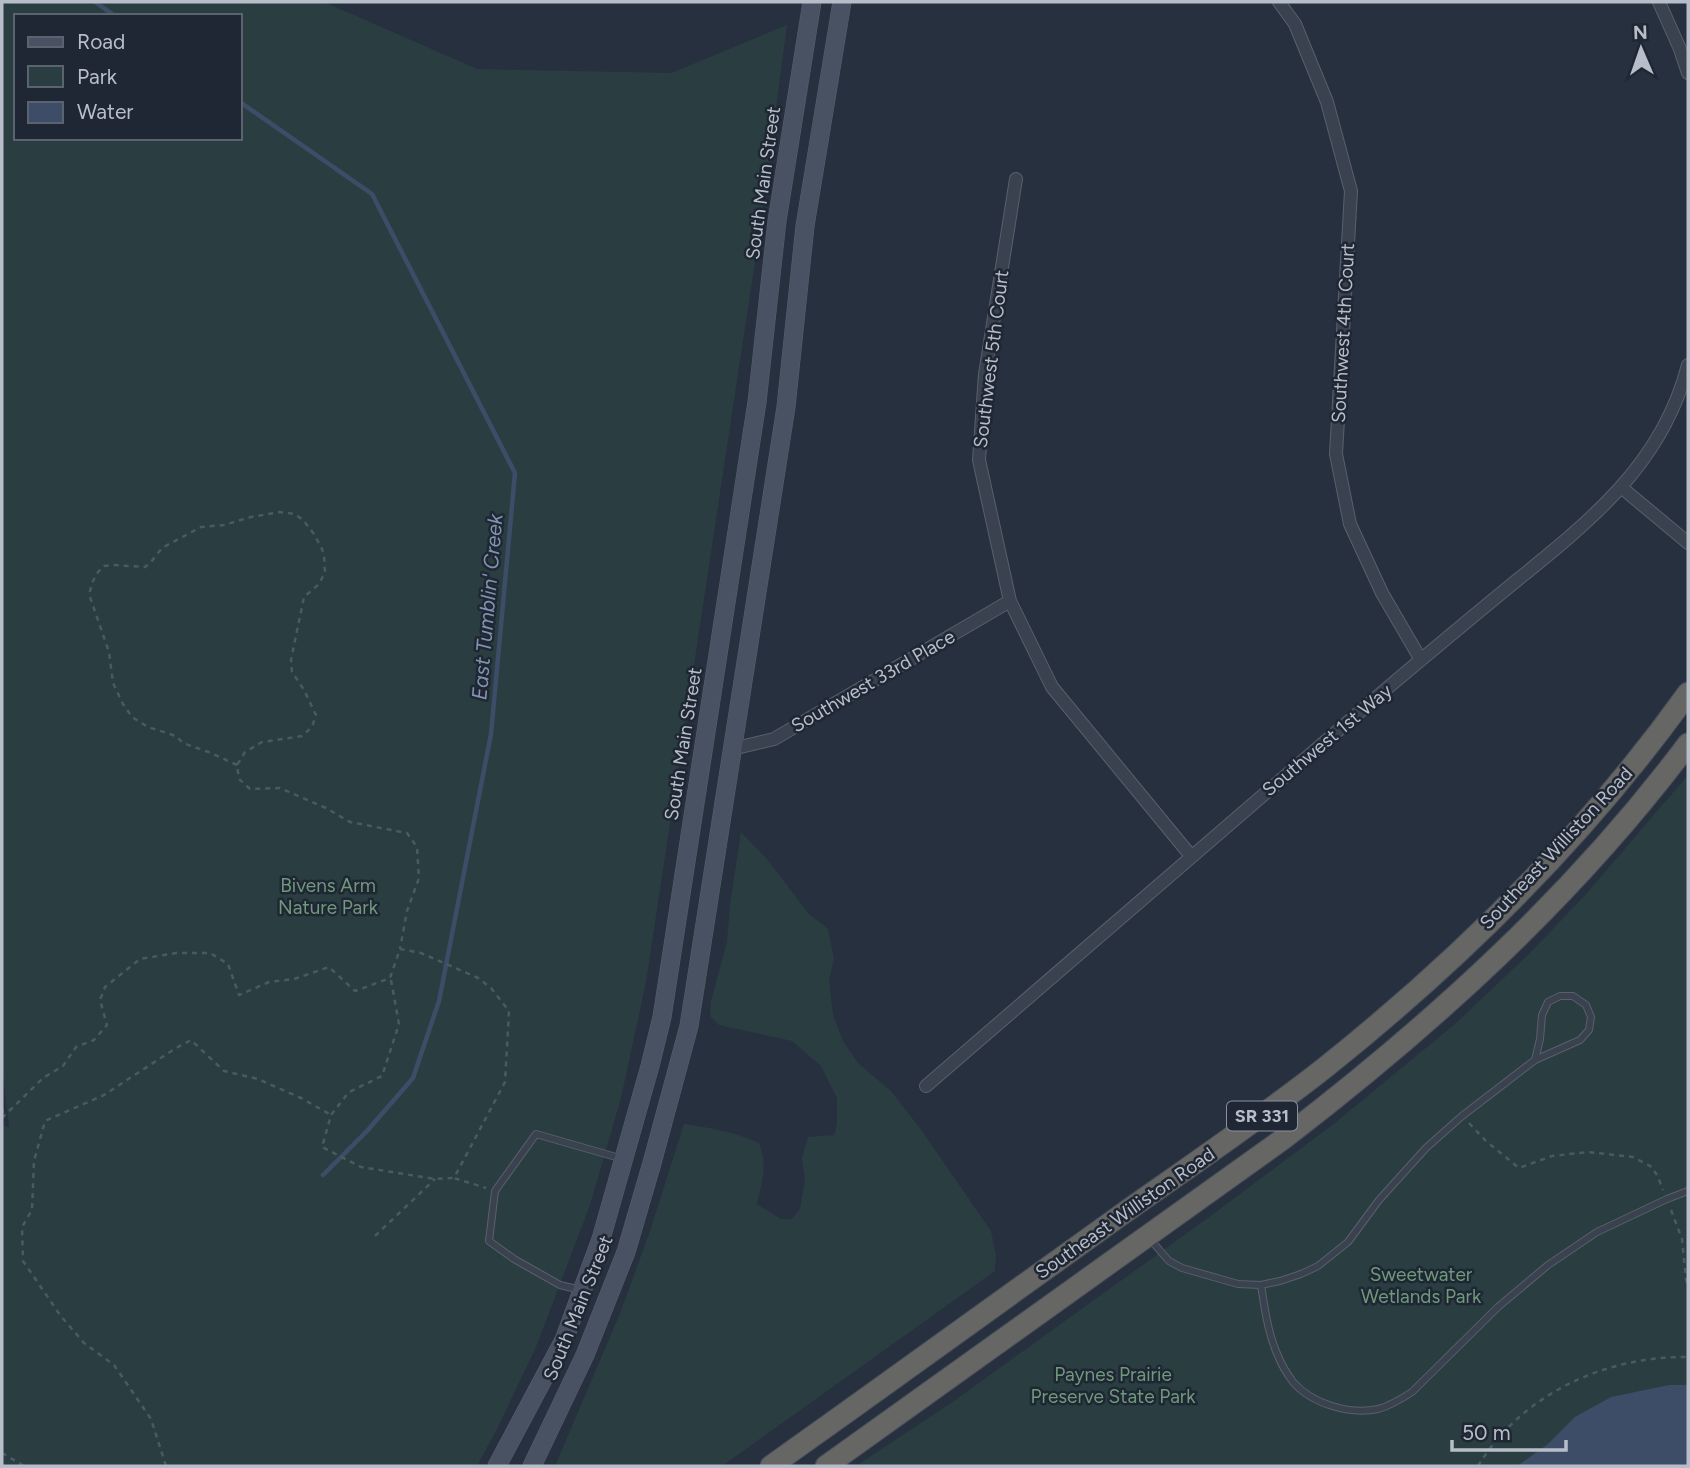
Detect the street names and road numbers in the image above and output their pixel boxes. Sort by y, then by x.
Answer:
street label: South Main Street [741,105,785,261]
street label: Southwest 4th Court [1327,243,1359,423]
street label: Southwest 5th Court [969,269,1013,449]
street label: Southwest 33rd Place [787,625,959,737]
street label: South Main Street [660,666,706,822]
street label: Southwest 1st Way [1257,679,1397,801]
street label: Southeast Williston Road [1475,762,1637,934]
road number: SR 331 [1227,1101,1297,1130]
street label: Southeast Williston Road [1031,1142,1219,1284]
street label: South Main Street [538,1232,618,1384]

